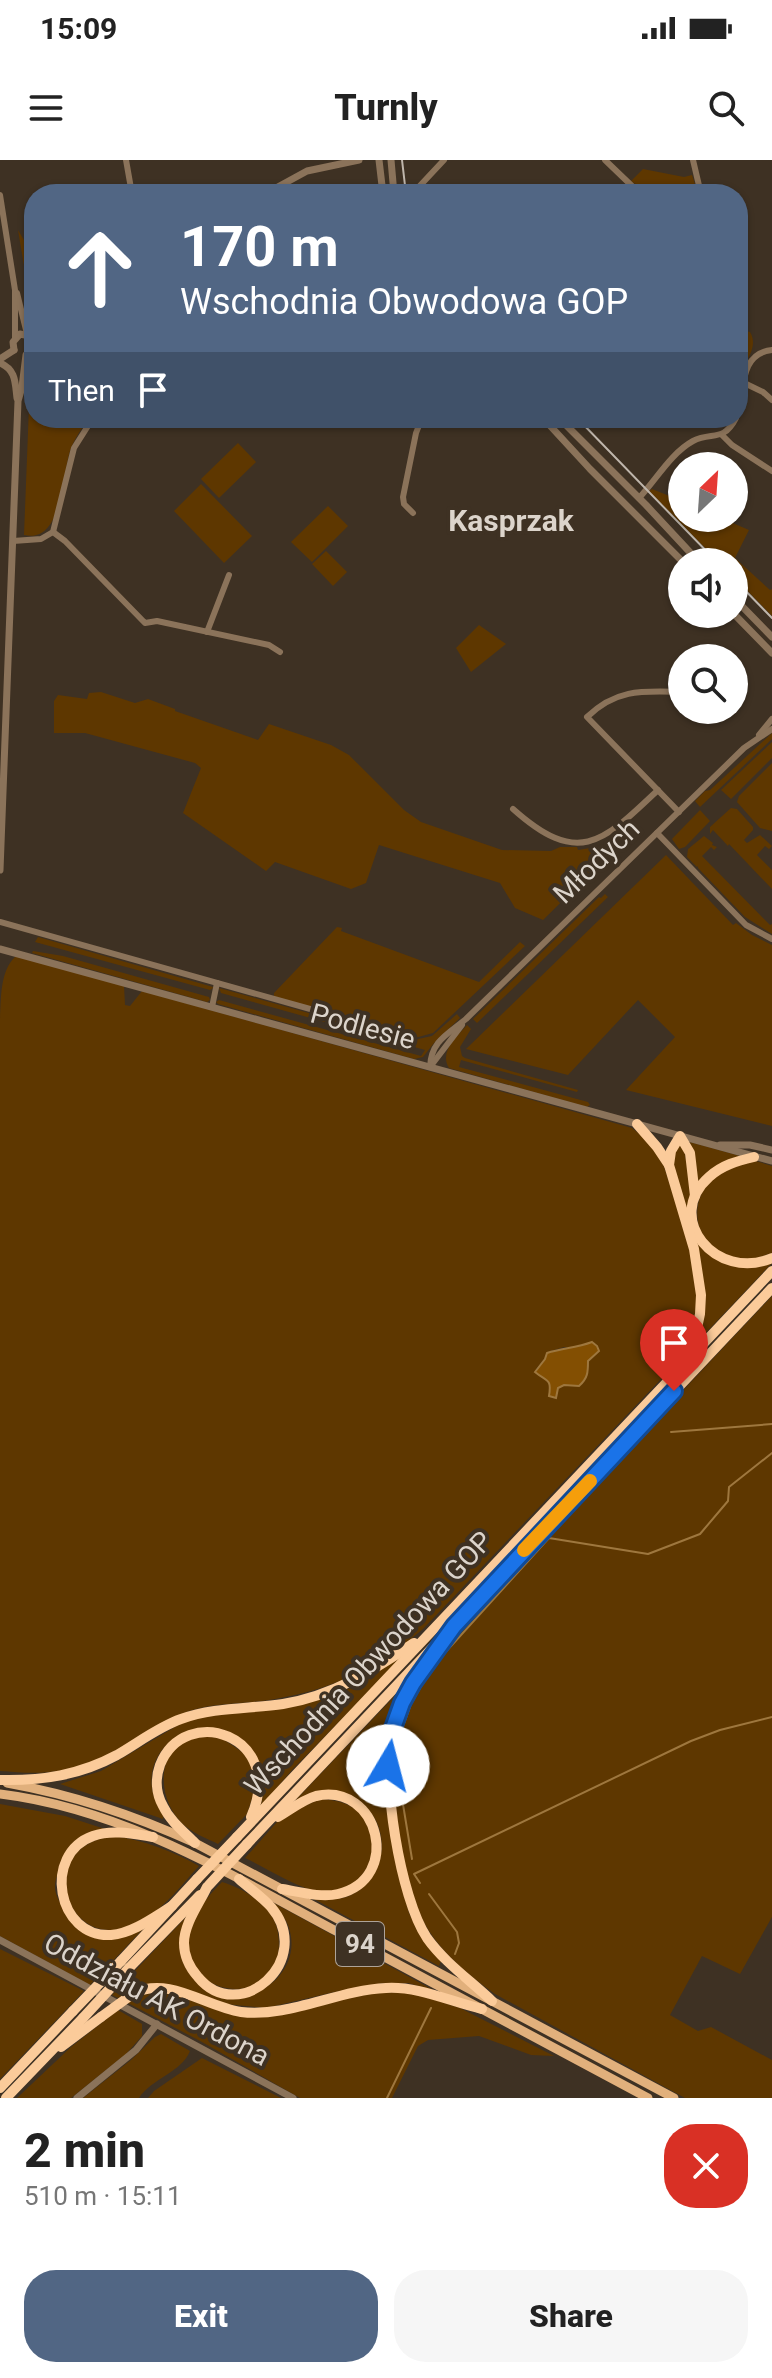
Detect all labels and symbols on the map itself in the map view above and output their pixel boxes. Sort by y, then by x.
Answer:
north arrow [668,452,748,532]
district label: Kasprzak [448,503,575,538]
street label: Młodych [546,812,646,910]
street label: Podlesie [307,997,419,1056]
pin [640,1309,708,1391]
street label: Wschodnia Obwodowa GOP [237,1525,499,1802]
position arrow [346,1724,430,1808]
road number: 94 [336,1922,384,1966]
street label: Oddziału AK Ordona [38,1926,275,2073]

